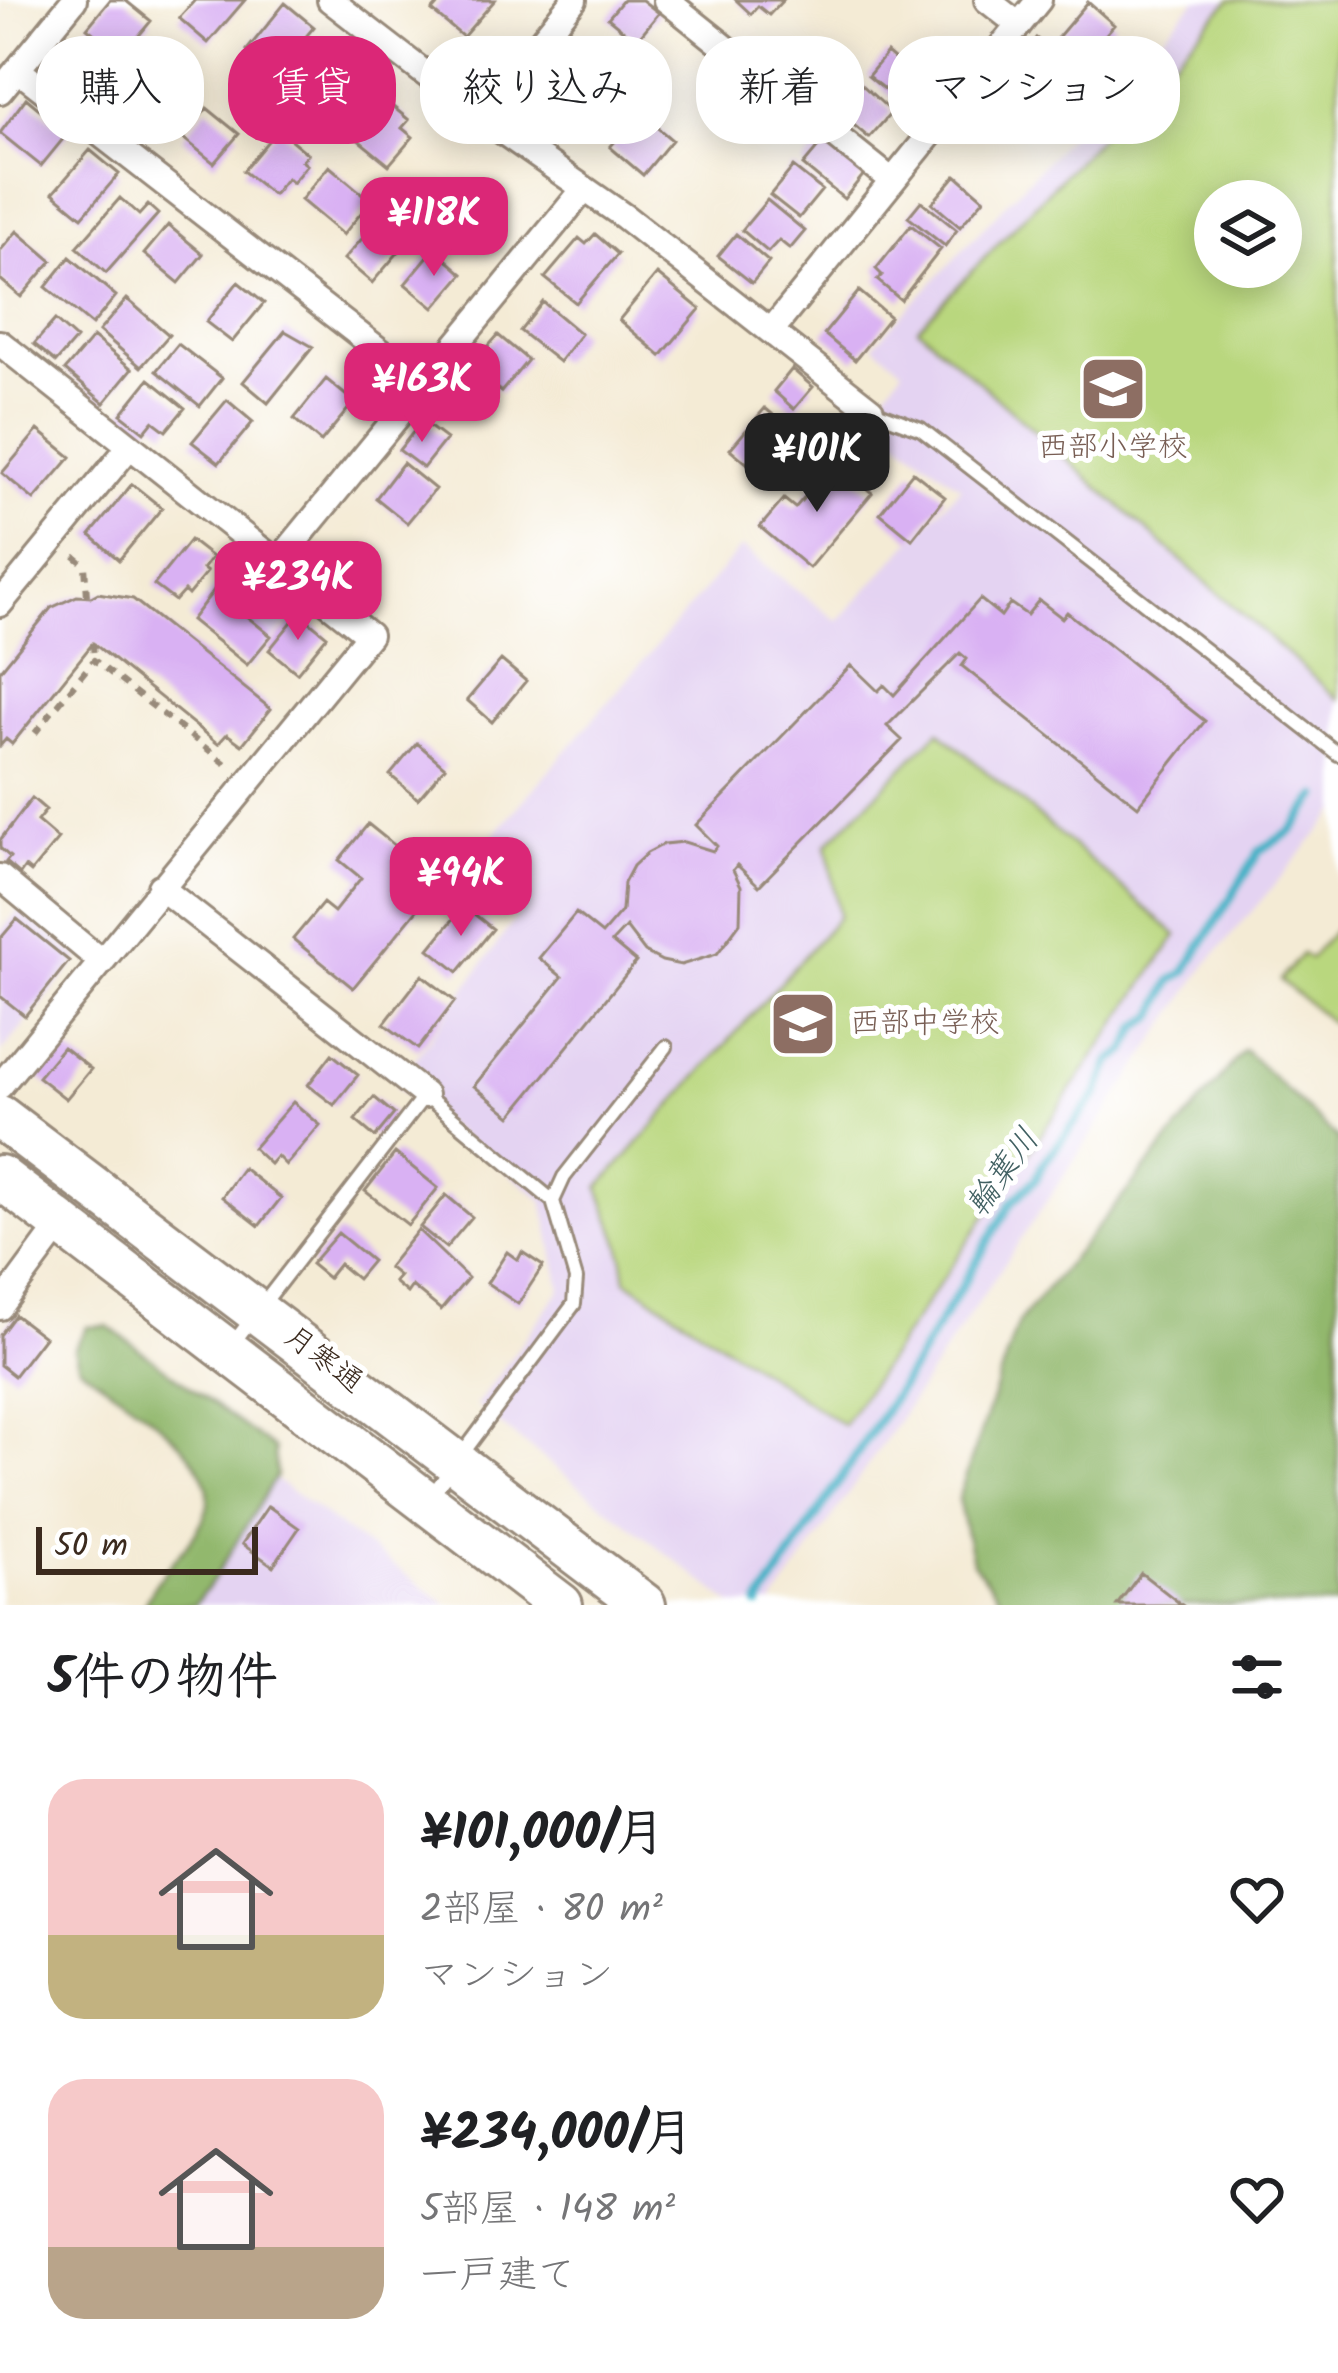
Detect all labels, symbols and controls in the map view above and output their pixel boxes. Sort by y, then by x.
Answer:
chip: 購入 [36,36,204,144]
chip: 賃貸 [228,36,396,144]
chip: 絞り込み [420,36,672,144]
chip: 新着 [696,36,864,144]
chip: マンション [888,36,1180,144]
pin: ¥118K [350,177,518,279]
map controls [1194,180,1302,288]
button: layers [1194,180,1302,288]
text: ¥118K [387,185,481,247]
pin: ¥163K [338,343,506,445]
text: ¥163K [371,351,473,413]
school or university icon: 西部小学校 [1078,354,1148,424]
pin: ¥101K [733,413,901,515]
text: ¥101K [771,421,863,483]
place label: 西部小学校 [1038,424,1188,472]
pin: ¥234K [214,541,382,643]
text: ¥234K [242,549,354,611]
pin: ¥94K [390,837,532,939]
text: ¥94K [417,845,505,907]
school or university icon: 西部中学校 [768,989,838,1059]
place label: 西部中学校 [850,1000,1000,1048]
water label: 輪葉川 [953,1117,1055,1229]
street label: 月寒通 [273,1314,373,1406]
scale bar [36,1521,258,1574]
text: 50 m [54,1521,128,1574]
text: 5件の物件 [48,1639,278,1720]
icon: filters [1224,1644,1290,1710]
text: ¥101,000/月 [420,1795,666,1876]
icon: home [144,1827,288,1971]
icon: heart [1224,1866,1290,1932]
text: 2部屋 · 80 m² [420,1880,663,1942]
text: マンション [420,1946,613,2008]
text: ¥234,000/月 [420,2095,694,2176]
icon: home [144,2127,288,2271]
icon: heart [1224,2166,1290,2232]
text: 5部屋 · 148 m² [420,2180,675,2242]
text: 一戸建て [420,2246,576,2308]

